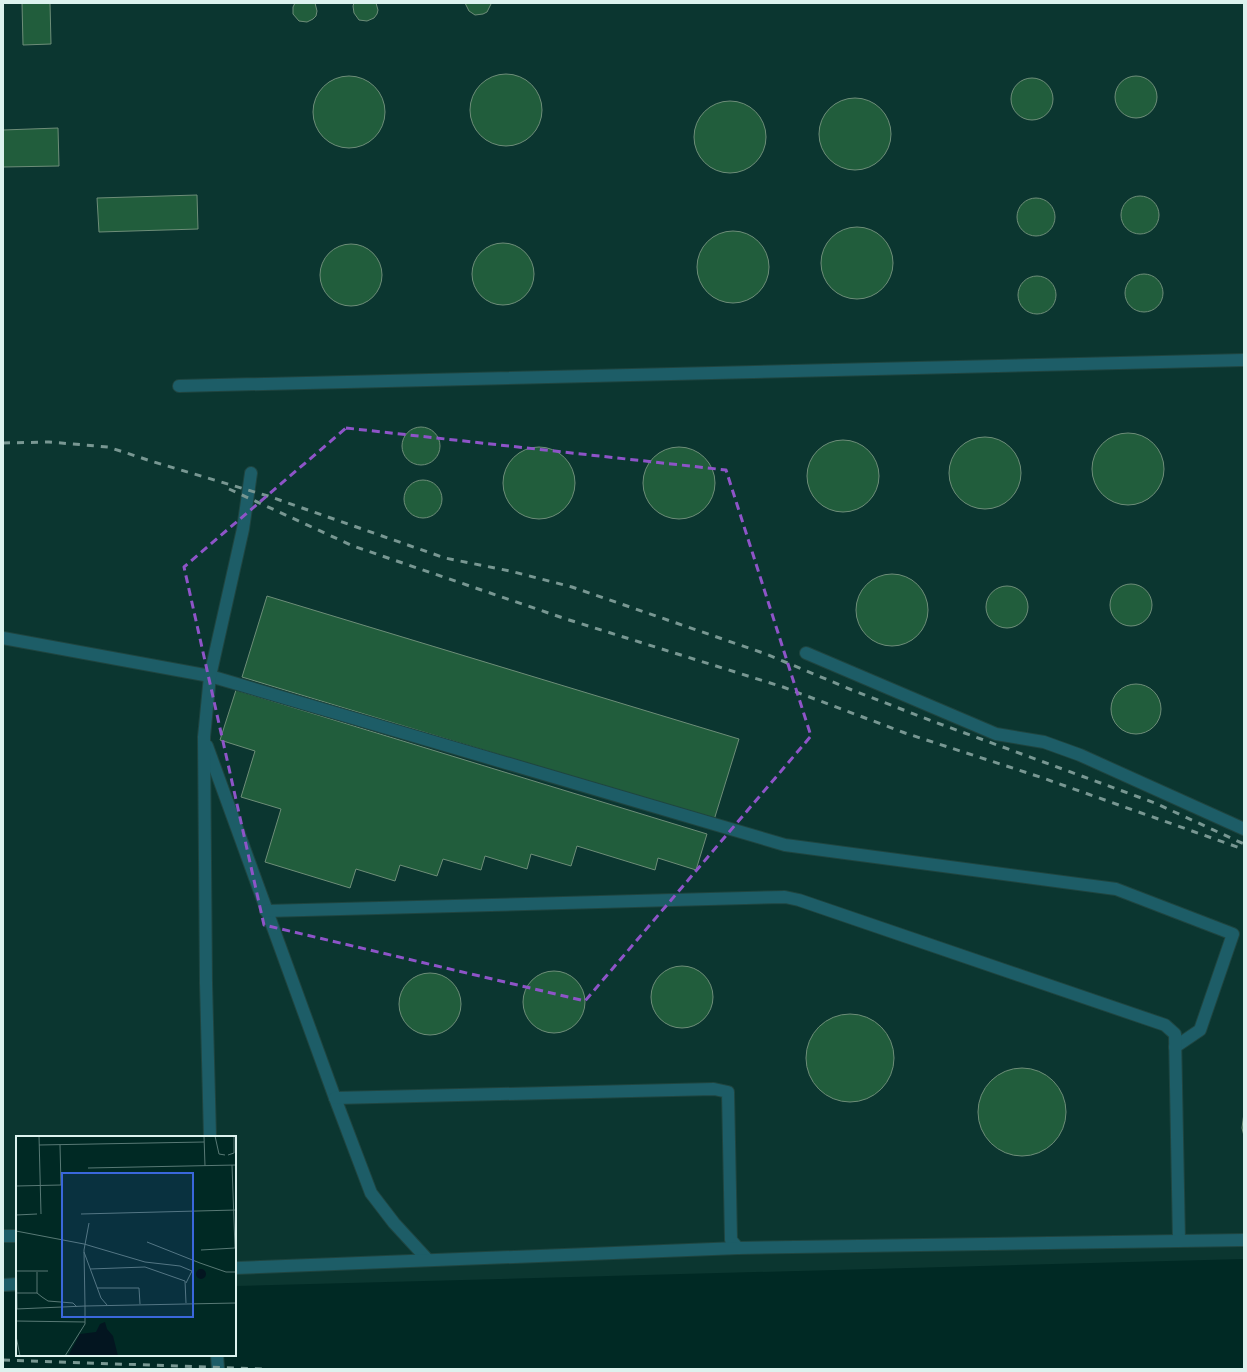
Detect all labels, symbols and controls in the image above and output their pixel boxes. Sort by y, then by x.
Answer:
inset map [16,1136,236,1356]

